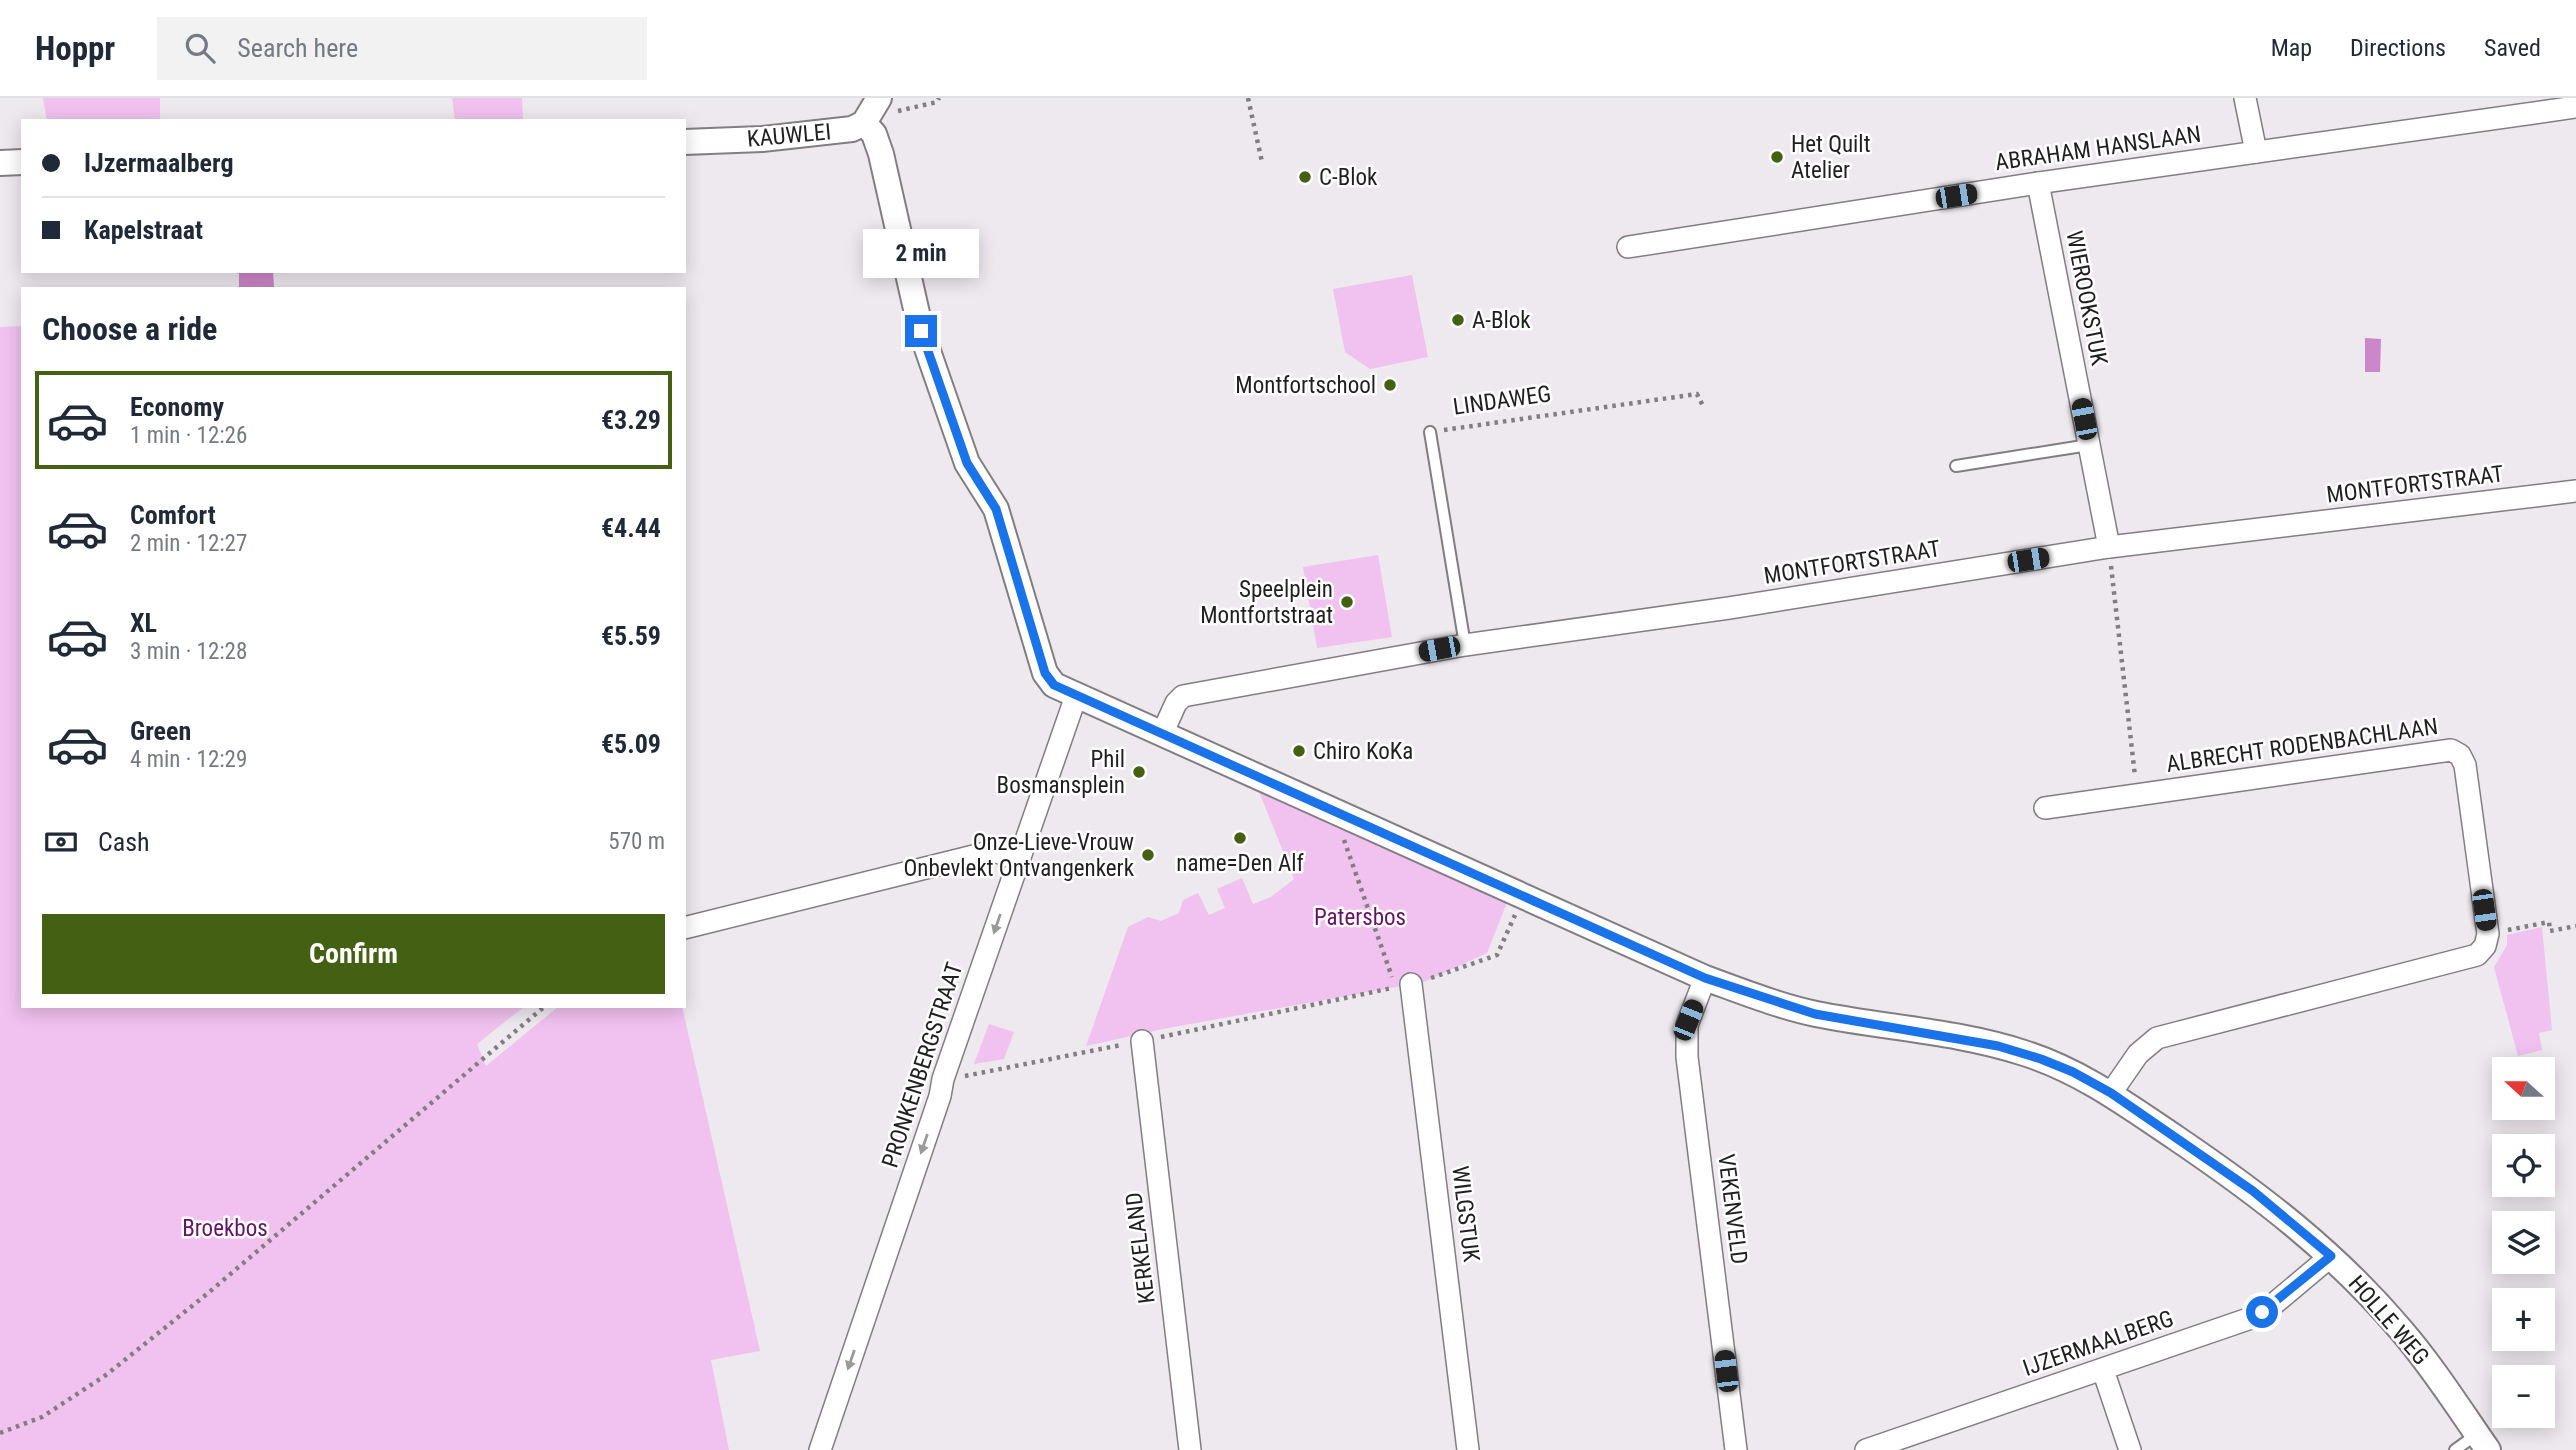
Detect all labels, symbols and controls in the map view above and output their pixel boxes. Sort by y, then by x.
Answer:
search box [157,17,647,80]
text: Hoppr [35,29,115,68]
icon: search [181,29,219,67]
text: Search here [237,33,358,63]
text: Map [2271,34,2312,62]
text: Directions [2350,34,2446,62]
text: Saved [2484,34,2541,62]
street label: KAUWLEI [746,118,832,153]
street label: ABRAHAM HANSLAAN [1993,121,2203,176]
place label: Het Quilt Atelier [1791,131,1870,184]
text: IJzermaalberg [84,148,233,178]
marker: Het Quilt Atelier [1769,149,1785,165]
place label: C-Blok [1319,164,1378,191]
marker: C-Blok [1297,169,1313,185]
car [1934,182,1979,210]
text: Kapelstraat [84,215,203,245]
street label: WIEROOKSTUK [2060,229,2113,368]
callout: 2 min [863,230,979,278]
text: 2 min [895,240,947,267]
place label: A-Blok [1472,307,1531,334]
text: Choose a ride [42,310,217,348]
marker: A-Blok [1450,312,1466,328]
route end [905,315,937,347]
place label: Montfortschool [1235,372,1376,399]
marker: Montfortschool [1382,377,1398,393]
street label: LINDAWEG [1451,380,1553,421]
icon: car [46,389,109,452]
text: Economy [130,392,224,422]
car [2070,396,2099,442]
text: €3.29 [601,405,661,435]
text: 1 min · 12:26 [130,422,247,449]
street label: MONTFORTSTRAAT [2325,460,2505,509]
icon: car [46,497,109,560]
text: Comfort [130,500,216,530]
text: €4.44 [601,513,661,543]
text: 2 min · 12:27 [130,530,247,557]
street label: MONTFORTSTRAAT [1762,535,1942,590]
car [2006,546,2051,574]
place label: Speelplein Montfortstraat [1200,576,1333,629]
marker: Speelplein Montfortstraat [1339,594,1355,610]
icon: car [46,605,109,668]
text: XL [130,608,157,638]
text: €5.59 [601,621,661,651]
car [1417,635,1462,663]
text: 3 min · 12:28 [130,638,247,665]
icon: car [46,713,109,776]
street label: ALBRECHT RODENBACHLAAN [2165,713,2440,778]
text: Green [130,716,191,746]
text: €5.09 [601,729,661,759]
place label: Chiro KoKa [1313,738,1413,765]
marker: Chiro KoKa [1291,743,1307,759]
text: 4 min · 12:29 [130,746,247,773]
place label: Phil Bosmansplein [997,746,1125,799]
marker: Phil Bosmansplein [1131,764,1147,780]
icon: cash [42,823,80,861]
text: Cash [98,827,150,857]
text: 570 m [608,828,665,855]
place label: Onze-Lieve-Vrouw Onbevlekt Ontvangenkerk [904,829,1135,882]
marker: name=Den Alf [1232,830,1248,846]
marker: Onze-Lieve-Vrouw Onbevlekt Ontvangenkerk [1140,847,1156,863]
place label: name=Den Alf [1176,850,1304,877]
car [2471,888,2498,932]
park label: Patersbos [1314,904,1406,931]
button: Confirm [42,914,665,994]
one-way arrow [991,914,1002,935]
street label: PRONKENBERGSTRAAT [877,959,968,1171]
car [1671,997,1706,1043]
north arrow [2492,1057,2555,1120]
map controls [2492,1057,2555,1428]
one-way arrow [918,1134,929,1155]
button: locate [2492,1134,2555,1197]
street label: VEKENVELD [1712,1152,1753,1266]
street label: WILGSTUK [1446,1165,1485,1264]
street label: KERKELAND [1120,1191,1161,1305]
button: layers [2492,1211,2555,1274]
park label: Broekbos [182,1215,268,1242]
street label: HOLLE WEG [2343,1270,2435,1370]
button: + [2492,1288,2555,1351]
route start [2246,1296,2278,1328]
street label: IJZERMAALBERG [2019,1305,2177,1382]
one-way arrow [845,1349,856,1370]
car [1714,1349,1739,1393]
button: − [2492,1365,2555,1428]

